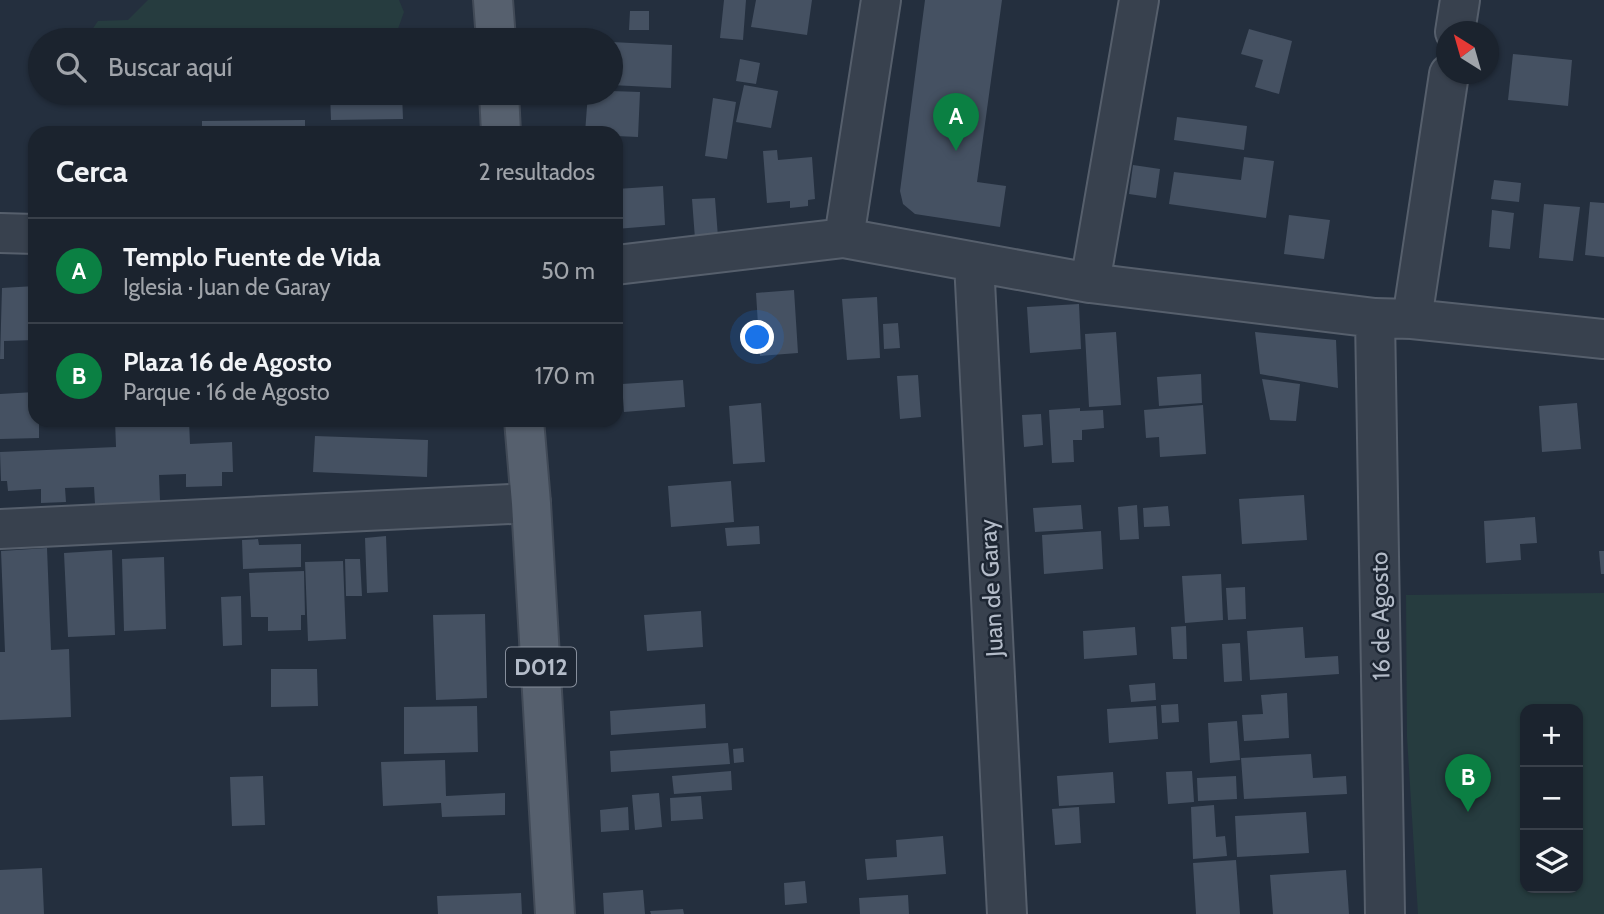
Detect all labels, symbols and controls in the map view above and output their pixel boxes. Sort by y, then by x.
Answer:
north arrow [1436,21,1499,84]
search box [28,28,623,105]
icon: search [52,48,90,86]
text: Buscar aquí [108,51,232,83]
pin: A [933,93,979,151]
text: Cerca [56,153,128,190]
text: 2 resultados [478,158,595,186]
text: Templo Fuente de Vida [123,241,381,273]
text: A [72,257,86,285]
text: 50 m [541,257,595,285]
text: Iglesia · Juan de Garay [123,273,331,301]
your location [740,320,774,354]
text: Plaza 16 de Agosto [123,346,332,378]
text: B [72,362,86,390]
text: 170 m [535,362,595,390]
text: Parque · 16 de Agosto [123,378,330,406]
street label: Juan de Garay [973,518,1009,659]
street label: 16 de Agosto [1364,551,1396,681]
road number: D012 [506,648,576,687]
map controls [1520,704,1583,893]
button: + [1520,704,1583,767]
pin: B [1445,754,1491,812]
button: − [1520,767,1583,830]
button: layers [1520,830,1583,893]

